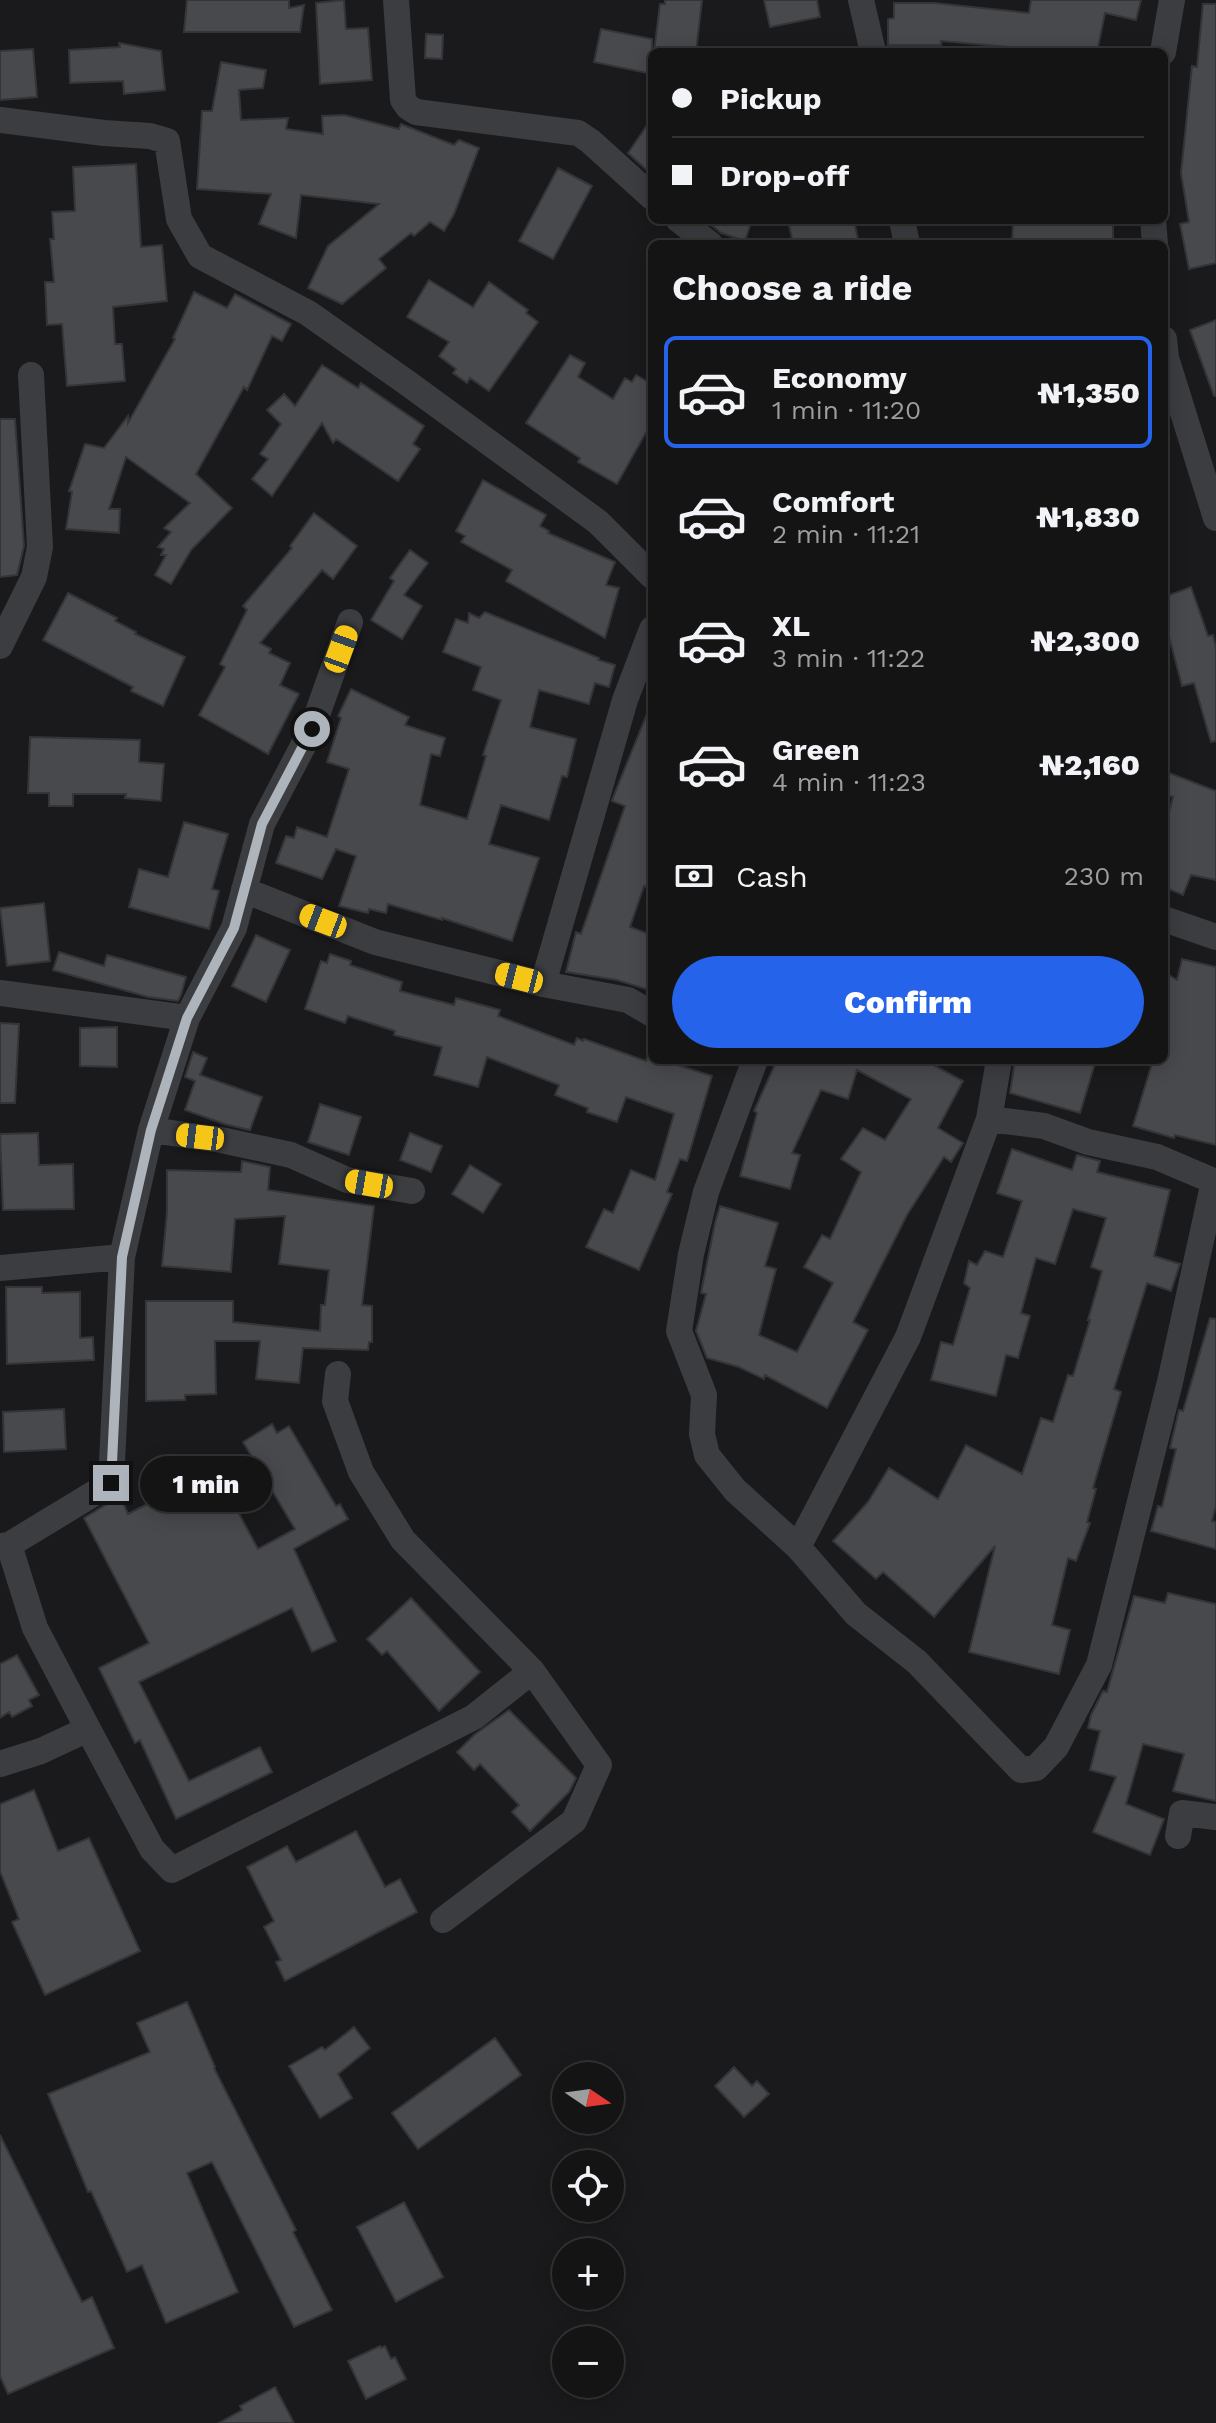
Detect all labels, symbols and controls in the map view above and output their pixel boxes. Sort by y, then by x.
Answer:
text: Pickup [720,81,822,116]
text: Drop-off [720,158,849,193]
text: Choose a ride [672,267,912,309]
icon: car [676,356,748,428]
text: Economy [772,360,907,395]
text: ₦1,350 [1037,375,1140,410]
text: 1 min · 11:20 [772,395,921,425]
icon: car [676,480,748,552]
text: Comfort [772,484,894,519]
text: ₦1,830 [1036,499,1140,534]
text: 2 min · 11:21 [772,519,920,549]
icon: car [676,604,748,676]
text: XL [772,608,810,643]
car [322,622,360,676]
text: ₦2,300 [1031,623,1140,658]
text: 3 min · 11:22 [772,643,925,673]
route start [294,711,330,747]
icon: car [676,728,748,800]
text: Green [772,732,860,767]
text: ₦2,160 [1039,747,1140,782]
text: 4 min · 11:23 [772,767,926,797]
icon: cash [672,854,716,898]
text: Cash [736,859,808,894]
text: 230 m [1064,861,1144,891]
car [296,901,350,941]
button: Confirm [672,956,1144,1048]
car [493,961,545,995]
car [175,1122,225,1152]
car [343,1168,395,1200]
callout: 1 min [139,1455,271,1511]
route end [93,1465,129,1501]
text: 1 min [173,1469,239,1499]
north arrow [552,2062,624,2134]
map controls [552,2062,624,2398]
button: locate [552,2150,624,2222]
button: + [552,2238,624,2310]
button: − [552,2326,624,2398]

